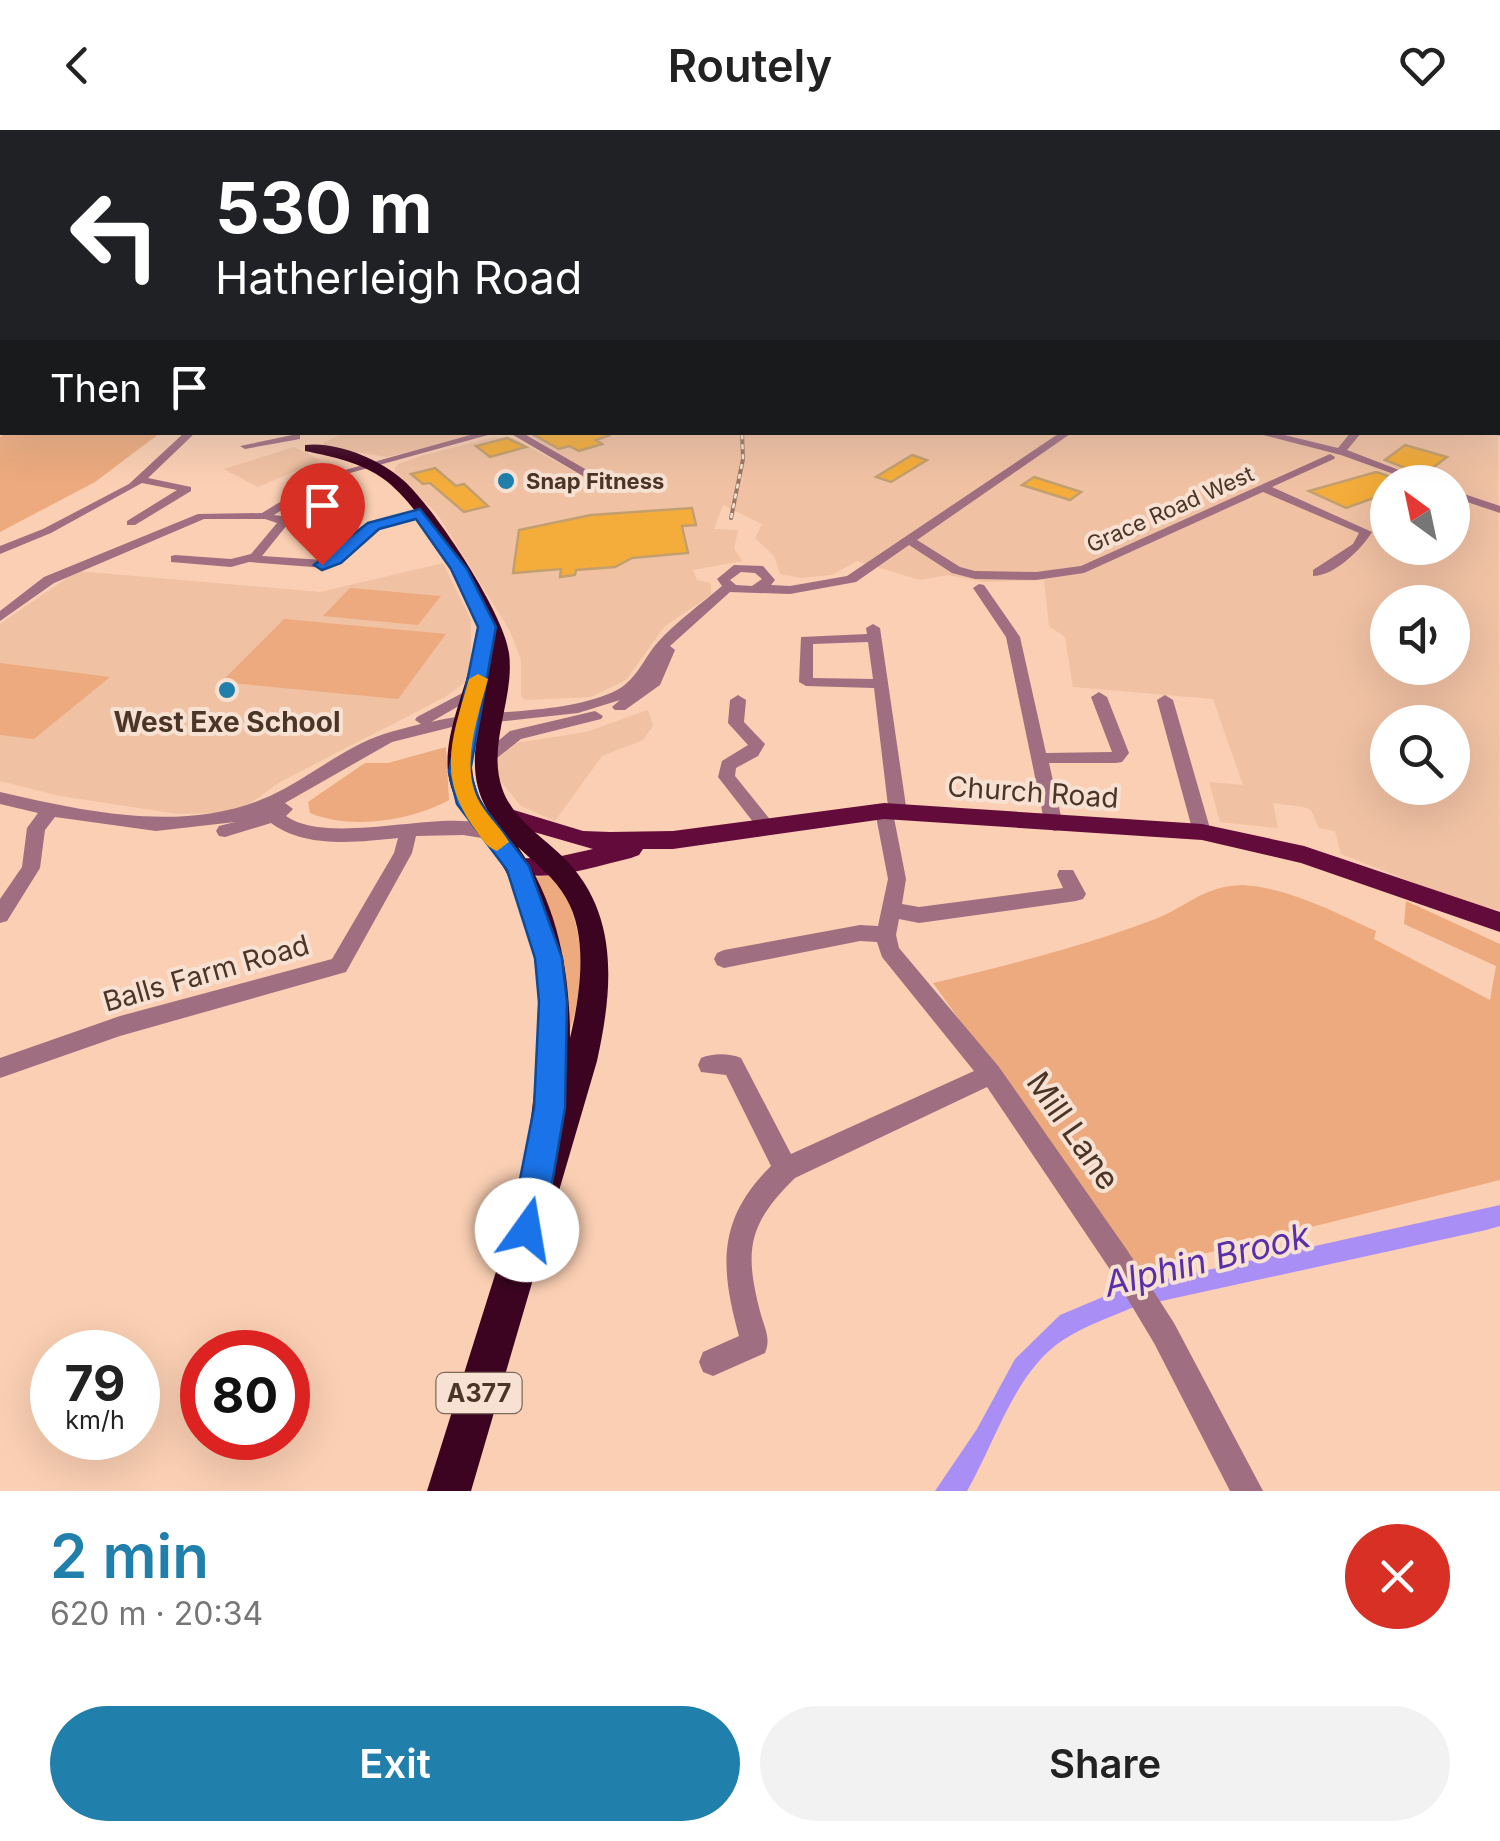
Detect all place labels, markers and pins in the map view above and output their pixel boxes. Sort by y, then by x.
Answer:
pin [280,463,365,566]
place label: Snap Fitness [526,468,664,494]
marker: Snap Fitness [495,470,517,492]
marker: West Exe School [216,679,238,701]
place label: West Exe School [113,705,341,739]

